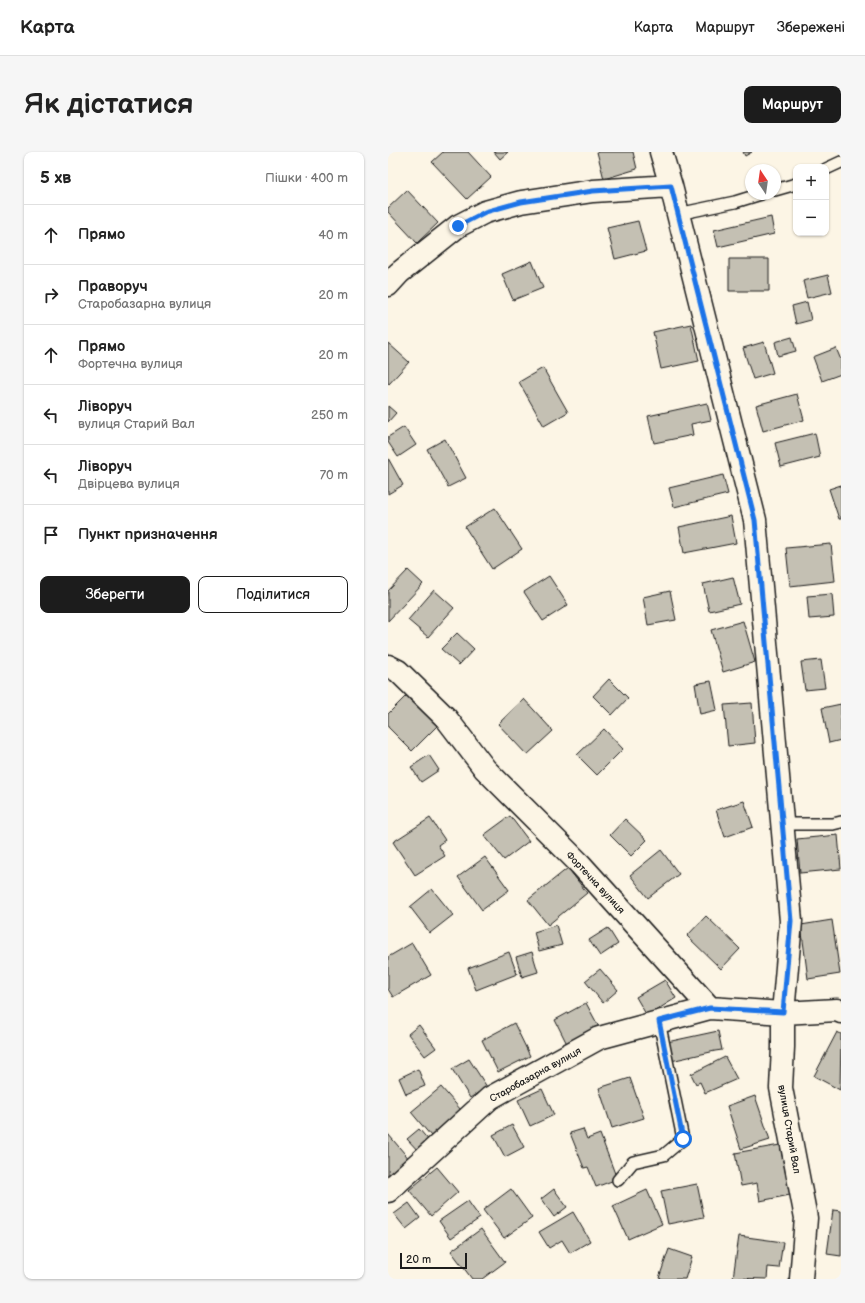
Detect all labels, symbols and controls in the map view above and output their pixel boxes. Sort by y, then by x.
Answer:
text: Карта [20,16,74,39]
text: Карта [634,19,673,36]
text: Маршрут [695,19,755,36]
text: Збережені [777,19,845,36]
button: Маршрут [744,86,841,123]
text: Як дістатися [24,88,193,121]
north arrow [745,164,781,200]
map controls [793,164,829,236]
button: + [793,164,829,200]
text: 5 хв [40,168,71,188]
text: Пішки · 400 m [265,170,348,186]
button: − [793,200,829,236]
route end [449,217,467,235]
icon: ahead [40,224,62,246]
text: Прямо [78,225,125,244]
text: 40 m [318,227,348,243]
text: Праворуч [78,277,148,296]
icon: right [40,284,62,306]
text: 20 m [318,287,348,303]
text: Старобазарна вулиця [78,296,211,312]
text: Прямо [78,337,125,356]
icon: ahead [40,344,62,366]
text: 20 m [318,347,348,363]
text: Фортечна вулиця [78,356,183,372]
text: Ліворуч [78,397,132,416]
icon: left [40,404,62,426]
text: 250 m [311,407,348,423]
text: вулиця Старий Вал [78,416,195,432]
text: Ліворуч [78,457,132,476]
icon: left [40,464,62,486]
text: 70 m [320,467,348,483]
text: Двірцева вулиця [78,476,180,492]
icon: arrive [40,524,62,546]
text: Пункт призначення [78,525,218,544]
button: Зберегти [40,576,190,613]
button: Поділитися [198,576,348,613]
street label: Фортечна вулиця [563,849,627,917]
street label: Старобазарна вулиця [488,1045,584,1105]
street label: вулиця Старий Вал [775,1084,803,1175]
route start [674,1130,692,1148]
scale bar [400,1251,467,1270]
text: 20 m [406,1253,431,1266]

